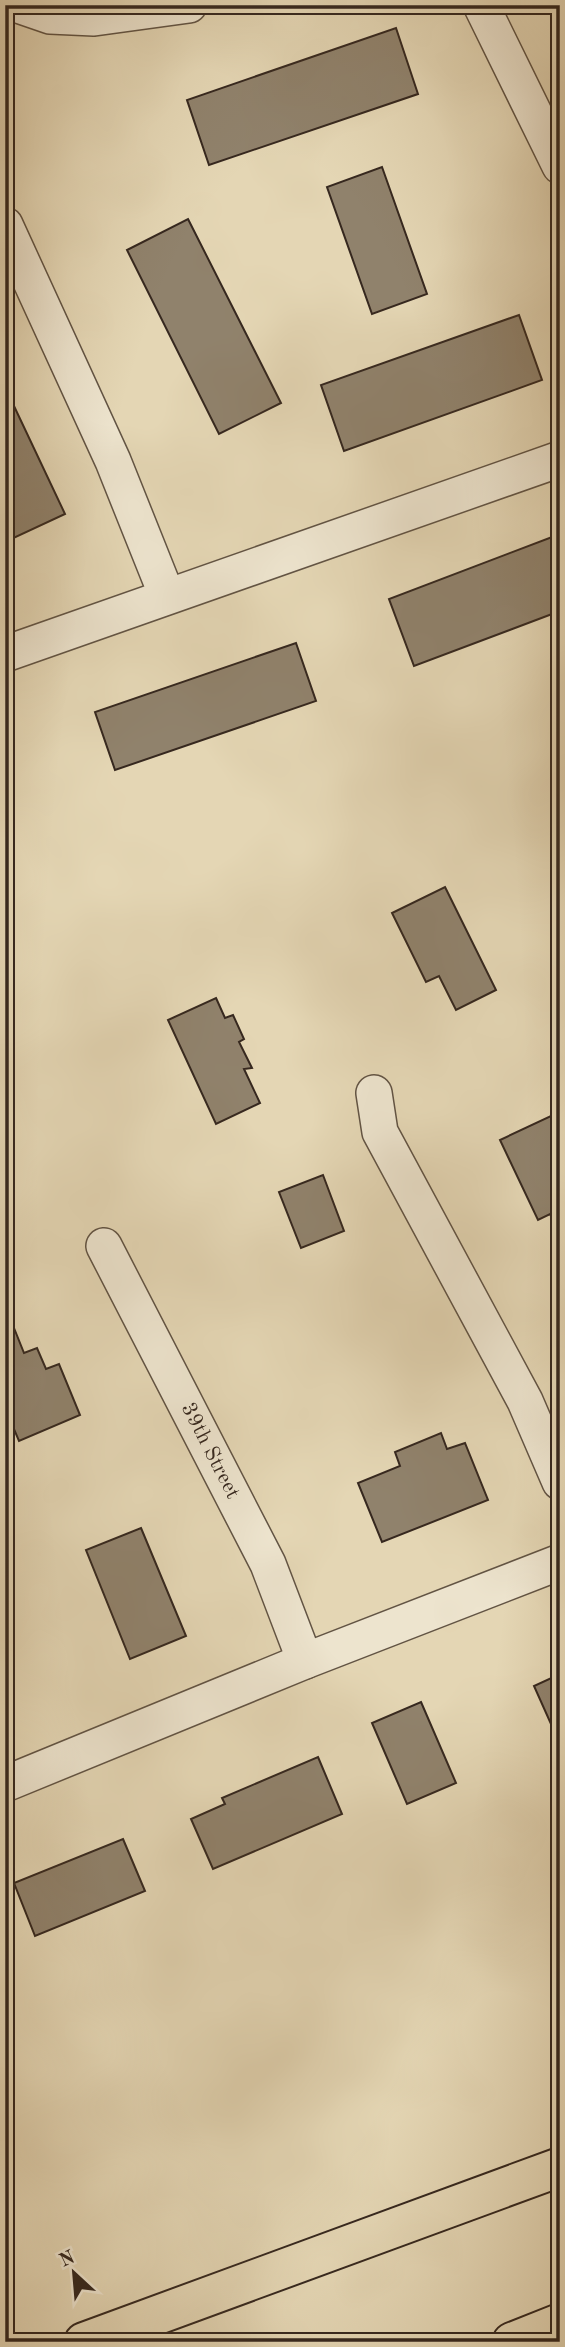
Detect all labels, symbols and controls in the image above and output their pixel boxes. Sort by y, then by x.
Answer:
street label: 39th Street [177,1400,243,1502]
north arrow [38,2238,108,2308]
text: N [57,2248,79,2272]

